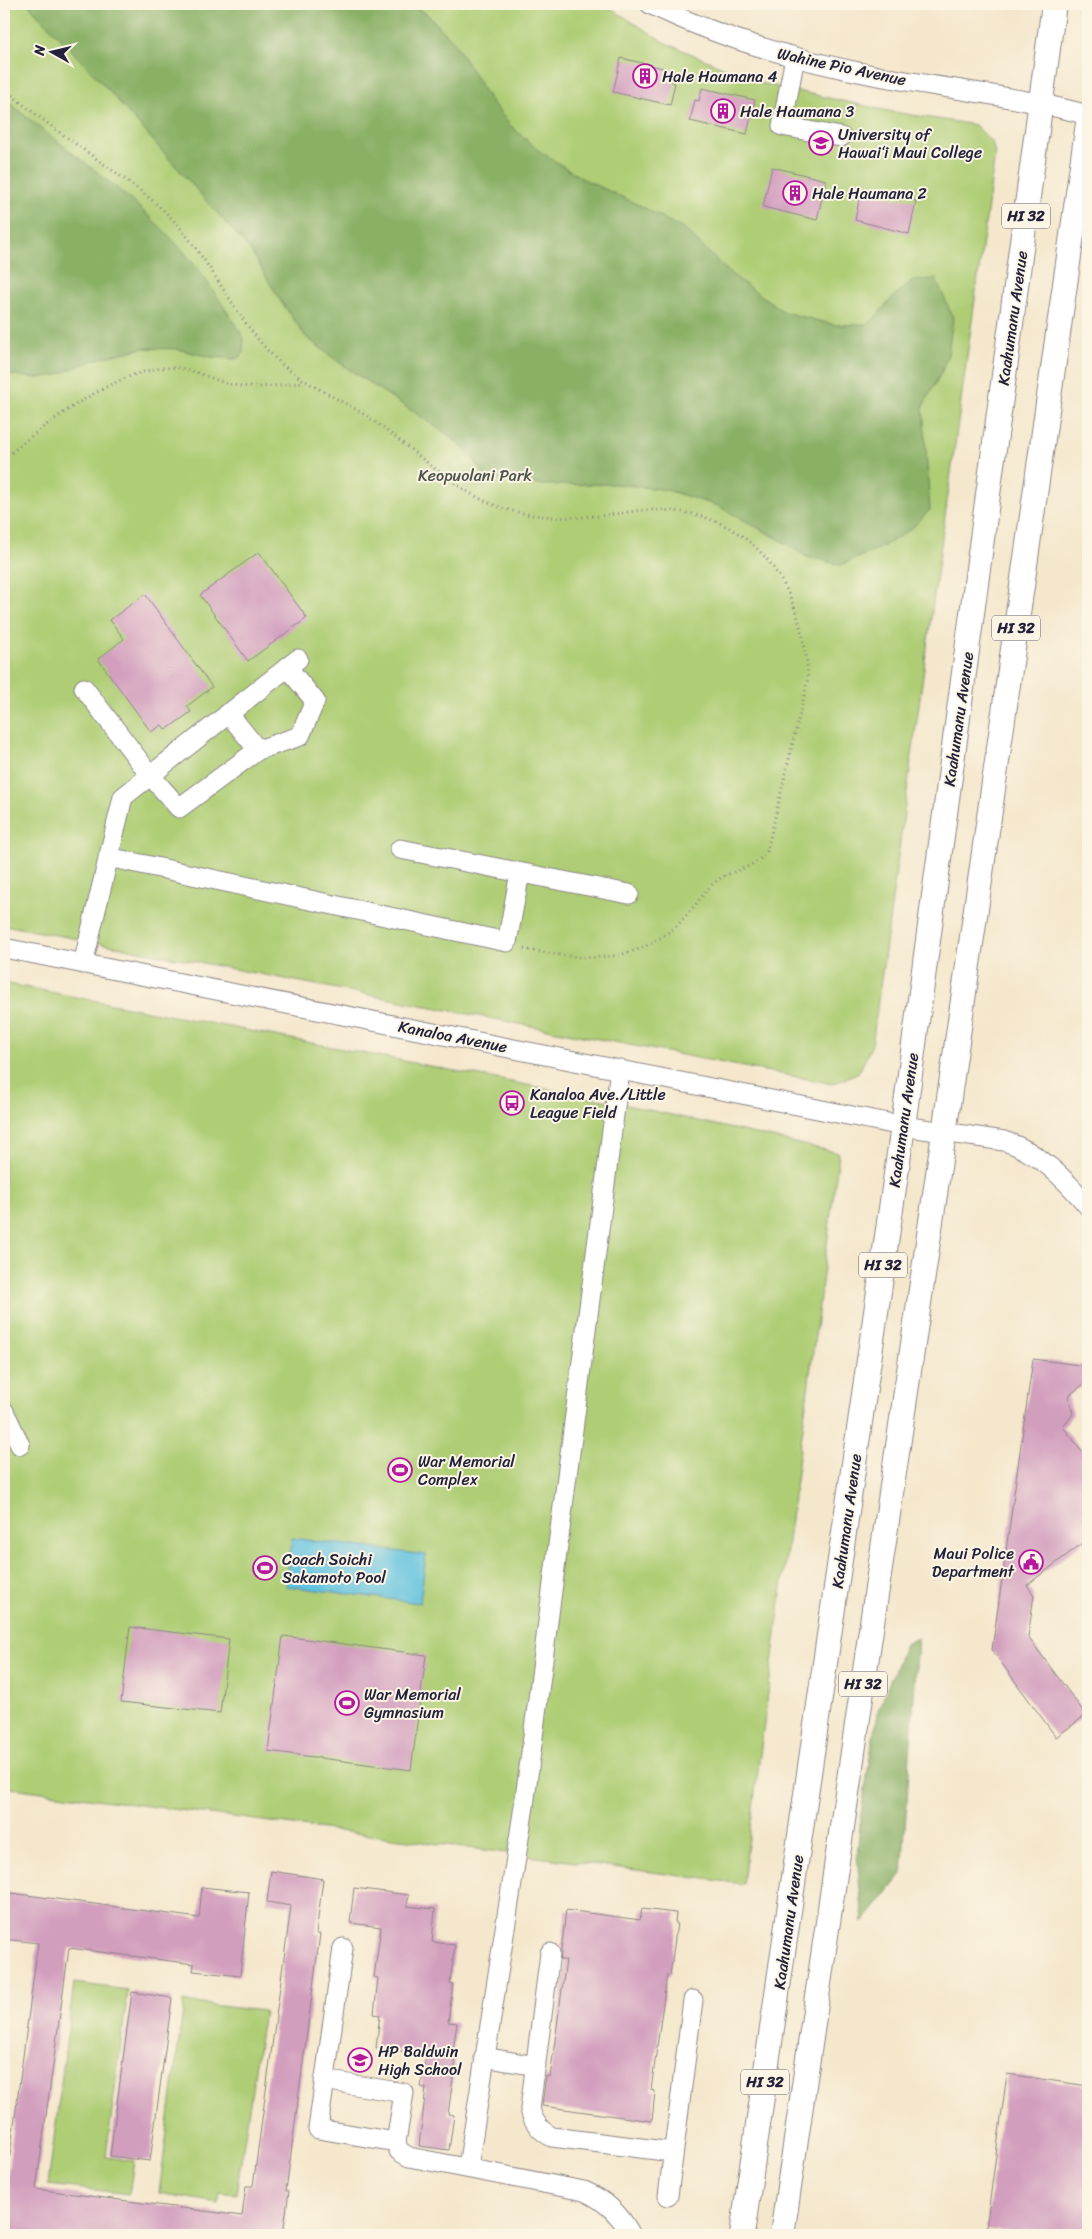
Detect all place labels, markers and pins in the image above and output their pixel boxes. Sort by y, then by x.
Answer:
place label: Hale Haumana 4 [662,62,777,91]
building icon: Hale Haumana 4 [632,63,658,89]
place label: Hale Haumana 3 [740,97,854,126]
building icon: Hale Haumana 3 [710,98,736,124]
place label: University of Hawai‘i Maui College [838,120,982,167]
school or university icon: University of Hawai‘i Maui College [808,130,834,156]
place label: Hale Haumana 2 [812,179,927,208]
building icon: Hale Haumana 2 [782,180,808,206]
place label: Kanaloa Ave./Little League Field [530,1080,666,1127]
bus stop icon: Kanaloa Ave./Little League Field [499,1090,525,1116]
place label: War Memorial Complex [418,1447,515,1494]
sports icon: War Memorial Complex [387,1457,413,1483]
place label: Maui Police Department [932,1539,1015,1586]
place label: Coach Soichi Sakamoto Pool [282,1545,386,1592]
public building icon: Maui Police Department [1018,1549,1044,1575]
sports icon: Coach Soichi Sakamoto Pool [252,1555,278,1581]
place label: War Memorial Gymnasium [364,1680,461,1727]
sports icon: War Memorial Gymnasium [334,1690,360,1716]
place label: HP Baldwin High School [378,2037,462,2084]
school or university icon: HP Baldwin High School [347,2047,373,2073]

